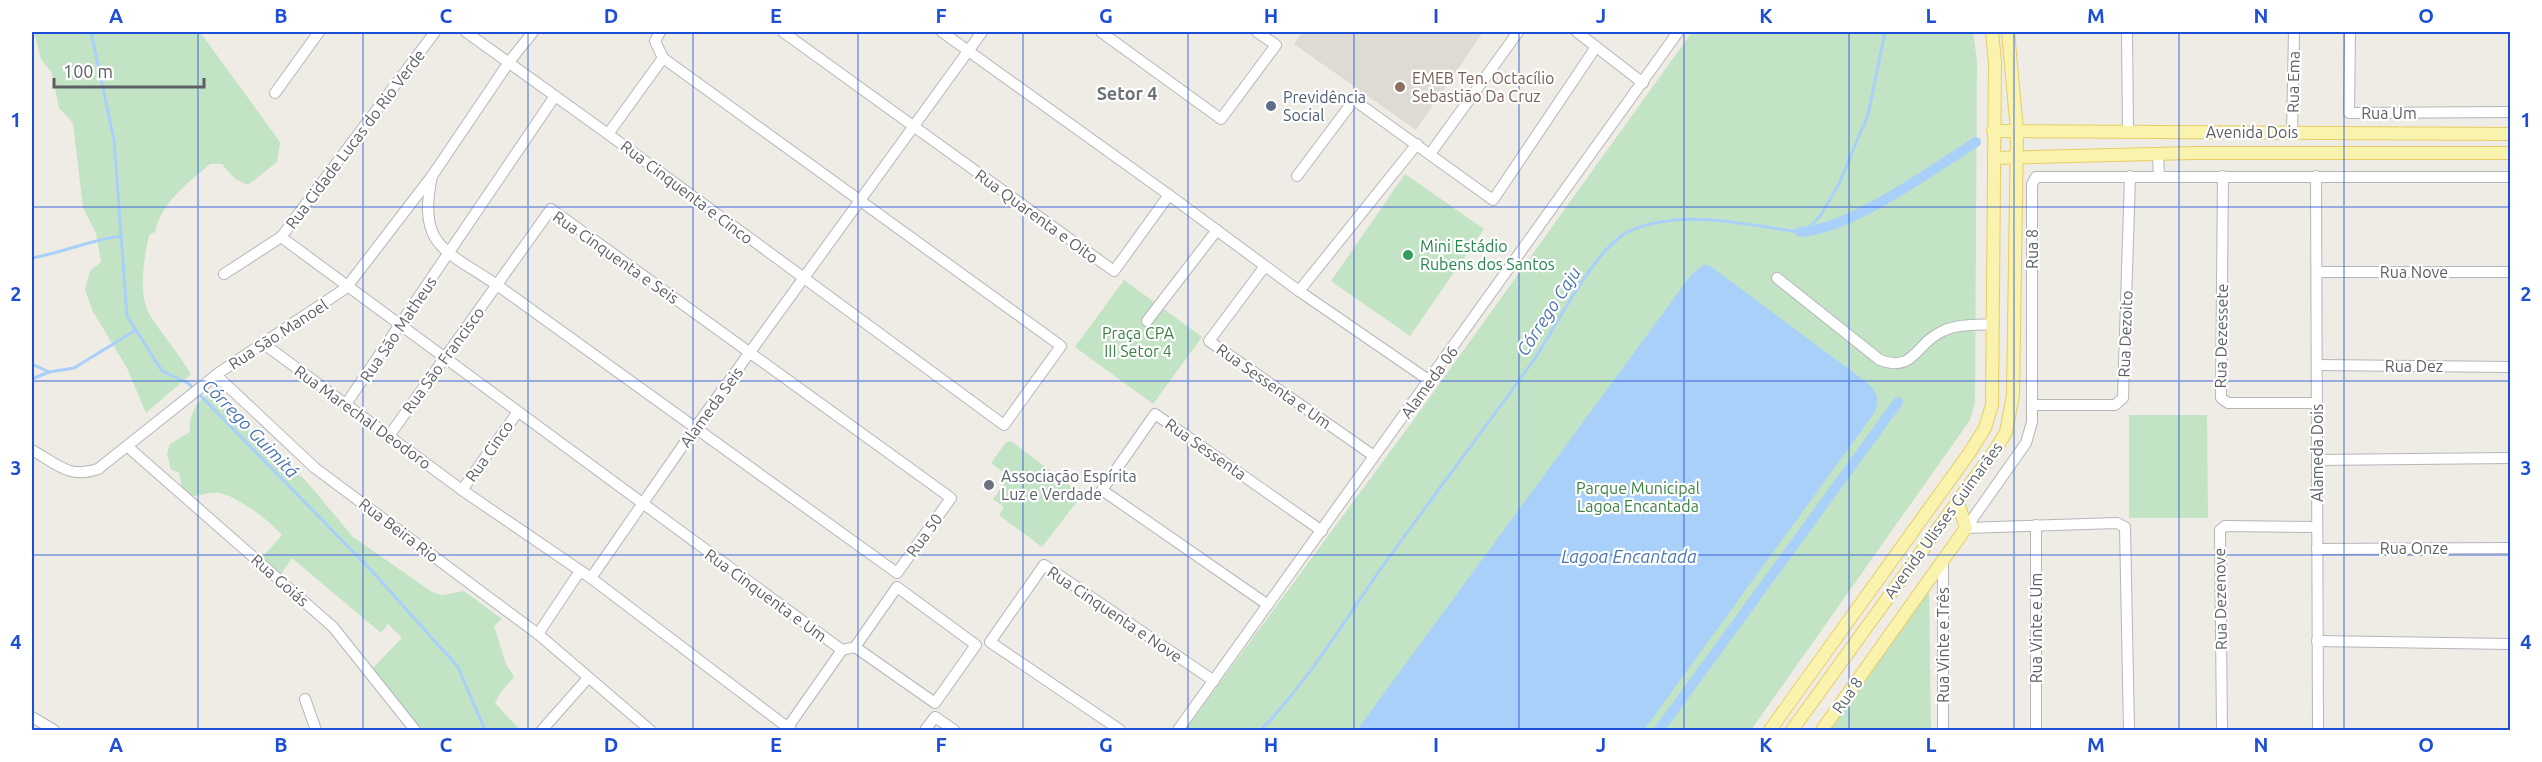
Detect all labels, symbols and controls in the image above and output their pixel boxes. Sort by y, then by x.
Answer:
text: A [109,4,123,27]
text: B [274,4,288,27]
text: C [440,4,453,27]
text: D [604,4,618,27]
text: E [770,4,782,27]
text: F [935,4,947,27]
text: G [1099,4,1113,27]
text: H [1264,4,1278,27]
text: I [1433,4,1439,27]
text: J [1596,4,1606,27]
text: K [1759,4,1773,27]
text: L [1926,4,1937,27]
text: M [2087,4,2105,27]
text: N [2254,4,2268,27]
text: O [2418,4,2434,27]
street label: Rua Cidade Lucas do Rio Verde [282,46,428,232]
scale bar [54,51,204,89]
street label: Rua Ema [2283,51,2303,113]
text: 100 m [63,61,113,81]
place label: EMEB Ten. Octacílio Sebastião Da Cruz [1412,69,1554,105]
marker: EMEB Ten. Octacílio Sebastião Da Cruz [1393,80,1407,94]
district label: Setor 4 [1097,83,1157,103]
place label: Previdência Social [1283,88,1366,124]
marker: Previdência Social [1264,99,1278,113]
street label: Rua Um [2361,104,2417,122]
text: 1 [10,108,22,131]
text: 1 [2520,108,2532,131]
street label: Avenida Dois [2206,123,2298,141]
street label: Rua Cinquenta e Cinco [617,137,757,247]
street label: Rua Quarenta e Oito [972,165,1102,267]
street label: Rua Cinquenta e Seis [550,207,682,307]
street label: Rua 8 [2023,229,2041,269]
place label: Mini Estádio Rubens dos Santos [1420,237,1555,273]
marker: Mini Estádio Rubens dos Santos [1401,248,1415,262]
water label: Córrego Caju [1512,263,1584,359]
street label: Rua Nove [2380,263,2448,281]
street label: Rua São Matheus [356,273,440,385]
text: 2 [10,282,22,305]
text: 2 [2520,282,2532,305]
street label: Rua Dezessete [2211,283,2231,389]
street label: Rua Dezoito [2114,290,2136,378]
street label: Rua São Manoel [225,295,331,373]
street label: Rua São Francisco [398,303,488,417]
park label: Praça CPA III Setor 4 [1102,324,1175,360]
street label: Rua Sessenta e Um [1213,340,1335,432]
street label: Alameda 06 [1397,342,1461,422]
street label: Rua Dez [2385,357,2443,375]
street label: Rua Marechal Deodoro [291,361,435,473]
street label: Alameda Seis [676,363,746,451]
water label: Córrego Guimitá [199,375,303,482]
street label: Alameda Dois [2308,404,2326,502]
street label: Rua Sessenta [1162,415,1250,483]
street label: Rua Cinco [461,417,517,485]
street label: Avenida Ulisses Guimarães [1880,438,2006,602]
text: 3 [10,456,22,479]
text: 3 [2520,456,2532,479]
place label: Associação Espírita Luz e Verdade [1001,467,1137,503]
marker: Associação Espírita Luz e Verdade [982,478,996,492]
park label: Parque Municipal Lagoa Encantada [1576,479,1700,515]
street label: Rua Beira Rio [356,494,442,566]
street label: Rua 50 [902,510,946,560]
street label: Rua Onze [2380,539,2448,557]
street label: Rua Cinquenta e Um [702,545,830,645]
water label: Lagoa Encantada [1561,546,1697,566]
street label: Rua Dezenove [2210,548,2230,650]
street label: Rua Goiás [248,550,312,610]
street label: Rua Cinquenta e Nove [1044,562,1186,666]
street label: Rua Vinte e Um [2027,573,2045,683]
street label: Rua Vinte e Três [1934,587,1952,703]
text: 4 [10,630,22,653]
text: 4 [2520,630,2532,653]
street label: Rua 8 [1828,673,1866,717]
text: A [109,733,123,756]
text: B [274,733,288,756]
text: C [440,733,453,756]
text: D [604,733,618,756]
text: E [770,733,782,756]
text: F [935,733,947,756]
text: G [1099,733,1113,756]
text: H [1264,733,1278,756]
text: I [1433,733,1439,756]
text: J [1596,733,1606,756]
text: K [1759,733,1773,756]
text: L [1926,733,1937,756]
text: M [2087,733,2105,756]
text: N [2254,733,2268,756]
text: O [2418,733,2434,756]

